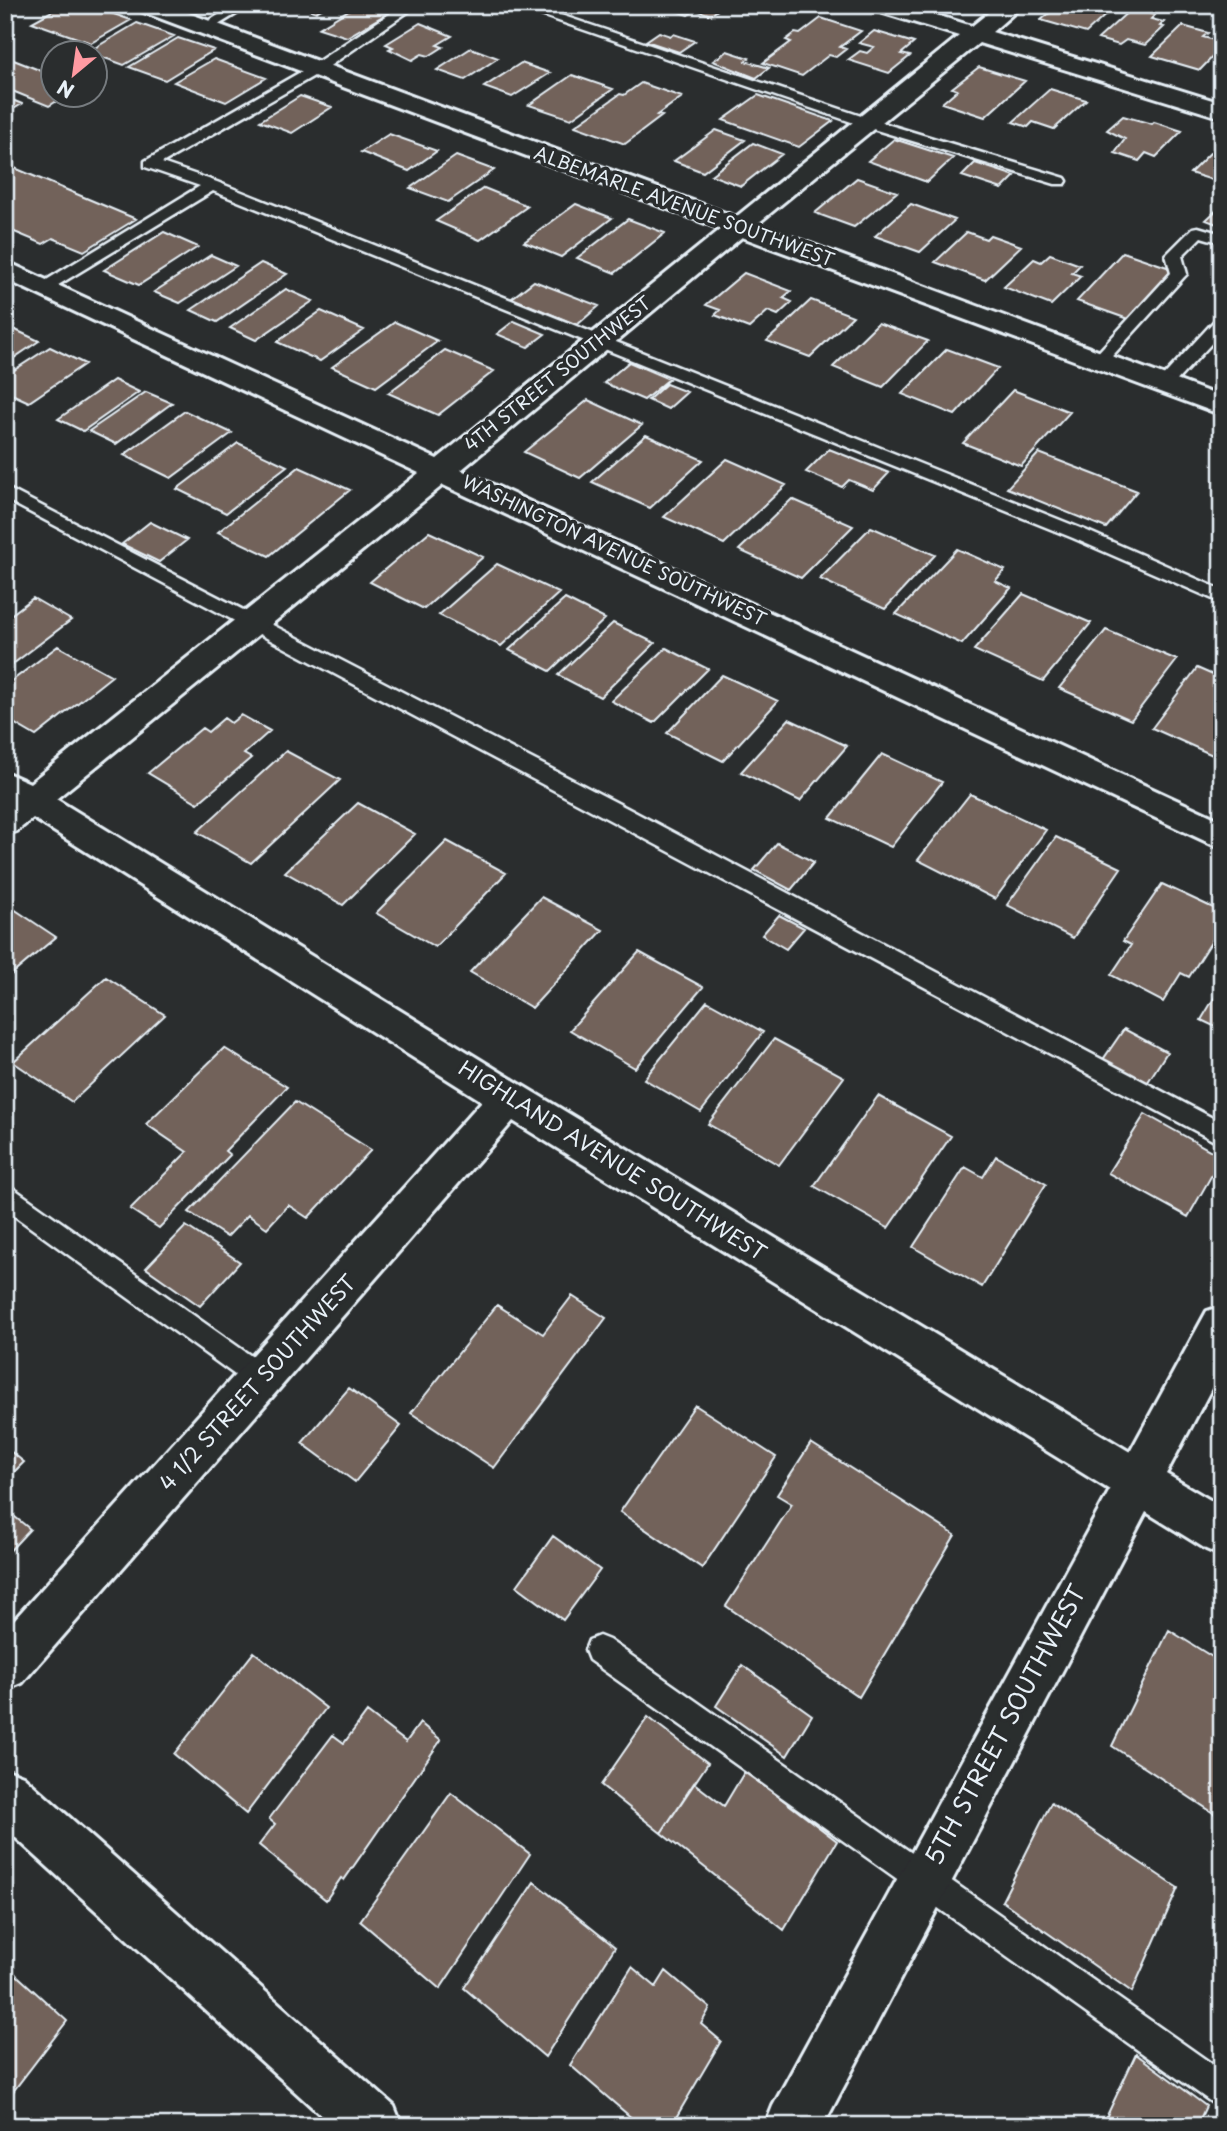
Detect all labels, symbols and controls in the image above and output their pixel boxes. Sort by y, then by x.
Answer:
north arrow [38,38,108,108]
text: N [52,74,79,106]
street label: ALBEMARLE AVENUE SOUTHWEST [531,139,839,273]
street label: 4TH STREET SOUTHWEST [458,288,657,457]
street label: WASHINGTON AVENUE SOUTHWEST [458,467,772,632]
street label: HIGHLAND AVENUE SOUTHWEST [453,1051,774,1268]
street label: 4 1/2 STREET SOUTHWEST [150,1266,363,1497]
street label: 5TH STREET SOUTHWEST [915,1577,1094,1871]

